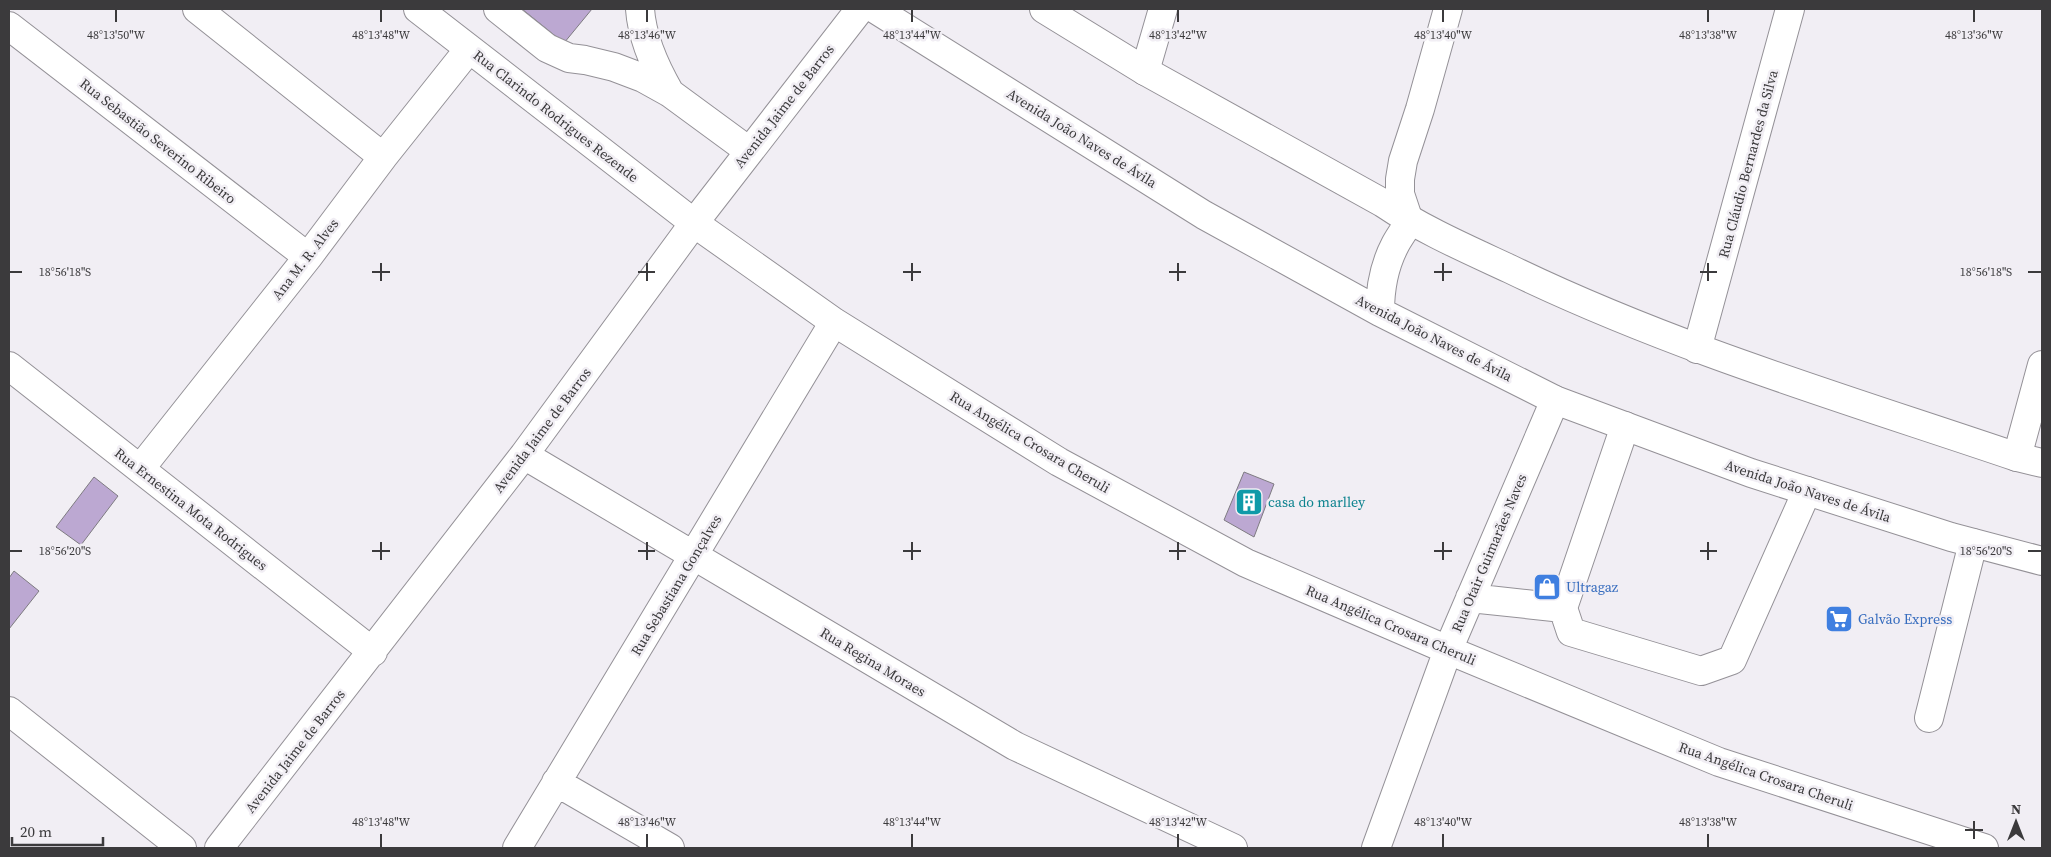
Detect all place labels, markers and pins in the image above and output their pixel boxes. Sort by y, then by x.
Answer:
building icon: casa do marlley [1234,487,1264,517]
place label: casa do marlley [1268,492,1366,512]
shop icon: Ultragaz [1532,572,1562,602]
place label: Ultragaz [1566,577,1619,597]
supermarket icon: Galvão Express [1824,604,1854,634]
place label: Galvão Express [1858,609,1952,629]

